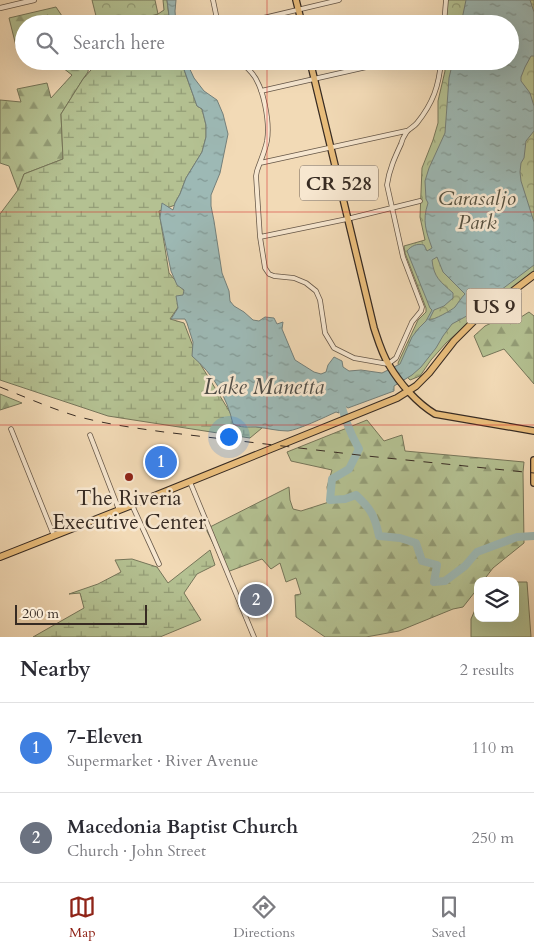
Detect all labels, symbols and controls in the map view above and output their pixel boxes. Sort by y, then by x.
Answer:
search box [15,15,519,70]
icon: search [33,29,61,57]
text: Search here [73,30,165,56]
road number: CR 528 [300,166,378,200]
park label: Carasaljo Park [438,184,516,237]
road number: US 9 [466,288,522,324]
water label: Lake Manetta [204,372,325,402]
your location [216,424,242,450]
pin: 1 [145,443,177,481]
marker: The Riveria Executive Center [123,471,135,483]
place label: The Riveria Executive Center [52,484,206,537]
map controls [474,577,519,622]
button: layers [474,577,519,622]
pin: 2 [240,581,272,619]
scale bar [15,602,148,625]
text: 200 m [22,604,59,623]
text: Nearby [20,655,91,684]
text: 2 results [460,659,514,681]
text: 7-Eleven [67,724,143,750]
text: 1 [32,737,40,759]
text: 110 m [472,737,514,759]
text: Supermarket · River Avenue [67,750,258,772]
text: Macedonia Baptist Church [67,814,298,840]
text: 2 [32,827,40,849]
text: 250 m [472,827,514,849]
text: Church · John Street [67,840,206,862]
tab: Map [68,893,96,942]
tab: Directions [233,893,295,942]
tab: Saved [432,893,466,942]

